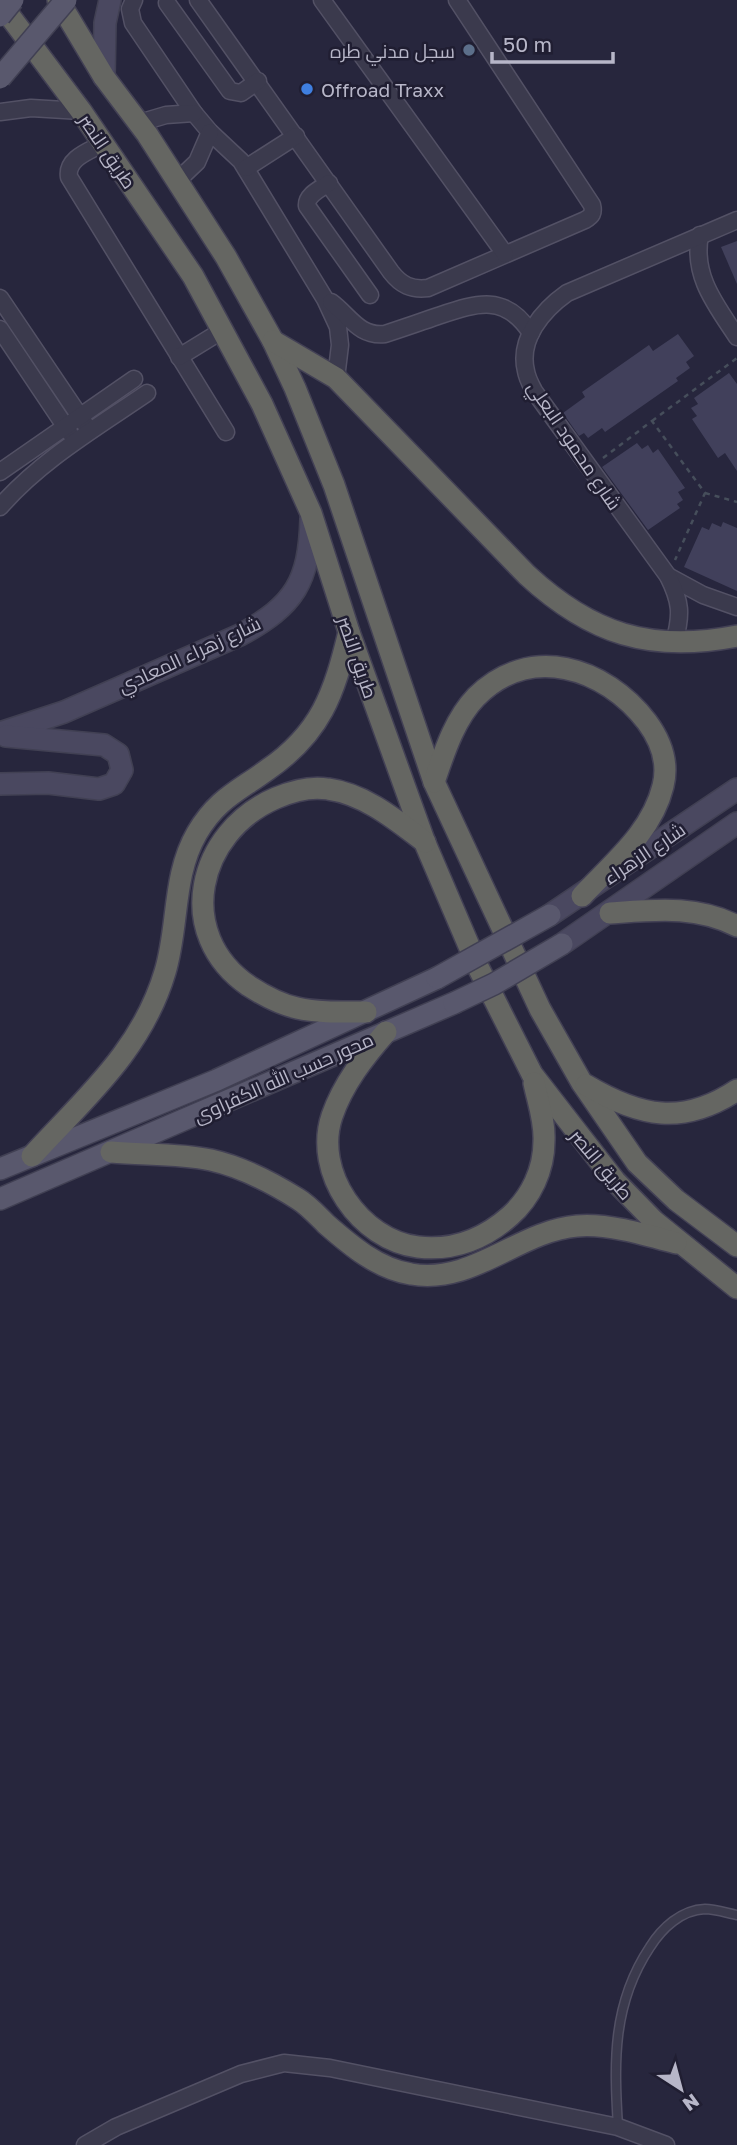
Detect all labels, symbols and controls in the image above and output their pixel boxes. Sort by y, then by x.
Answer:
scale bar [492,21,613,65]
text: 50 m [503,31,552,57]
place label: سجل مدني طره [330,39,455,66]
marker: سجل مدني طره [461,42,477,58]
place label: Offroad Traxx [321,78,444,101]
marker: Offroad Traxx [299,81,315,97]
street label: طريق النصر [72,108,141,194]
street label: شارع محمود البعلي [520,376,627,516]
street label: شارع زهراء المعادي [114,611,266,701]
street label: طريق النصر [331,612,383,702]
street label: شارع الزهراء [599,817,691,891]
street label: محور حسب الله الكفراوى [189,1027,377,1128]
street label: طريق النصر [564,1123,638,1205]
north arrow [646,2054,716,2124]
text: N [679,2090,704,2117]

